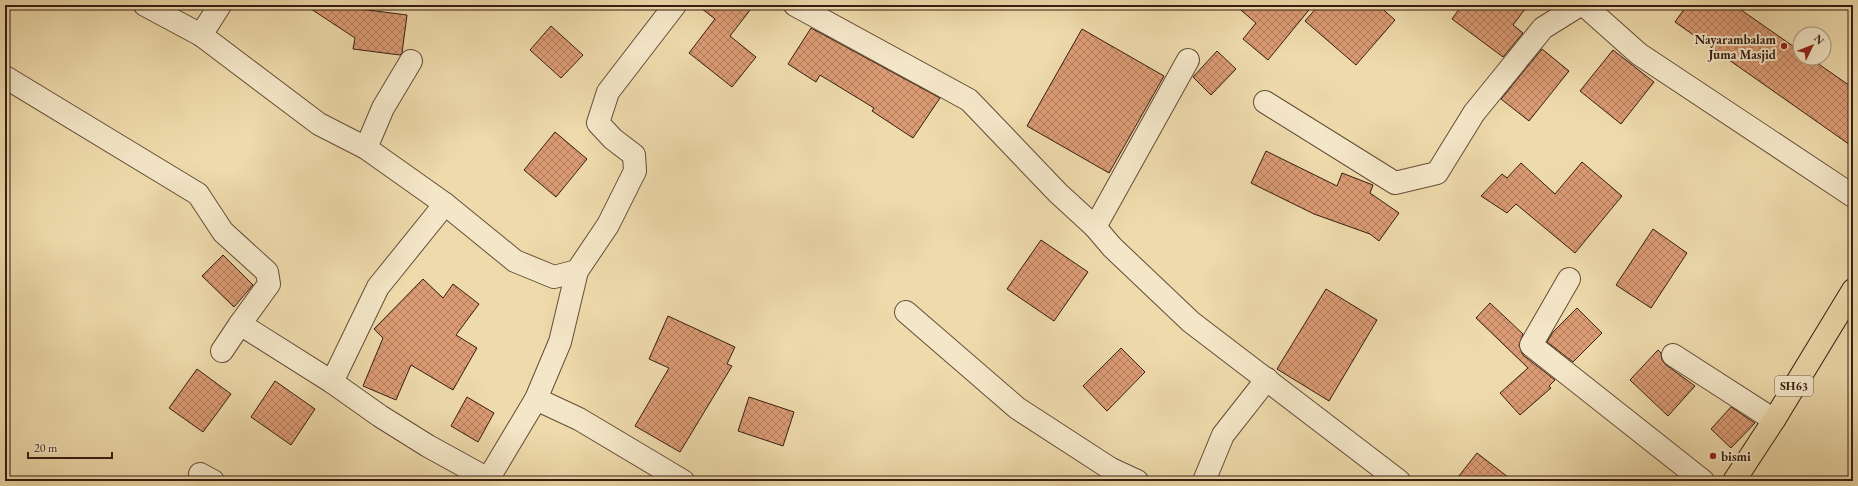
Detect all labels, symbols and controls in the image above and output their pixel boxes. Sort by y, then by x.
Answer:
north arrow [1792,26,1832,66]
place label: Nayarambalam Juma Masjid [1695,31,1777,63]
text: N [1811,31,1828,47]
marker: Nayarambalam Juma Masjid [1779,41,1789,51]
road number: SH63 [1775,376,1813,396]
scale bar [28,434,112,460]
text: 20 m [34,440,58,456]
place label: bismi [1721,448,1751,465]
marker: bismi [1708,451,1718,461]

